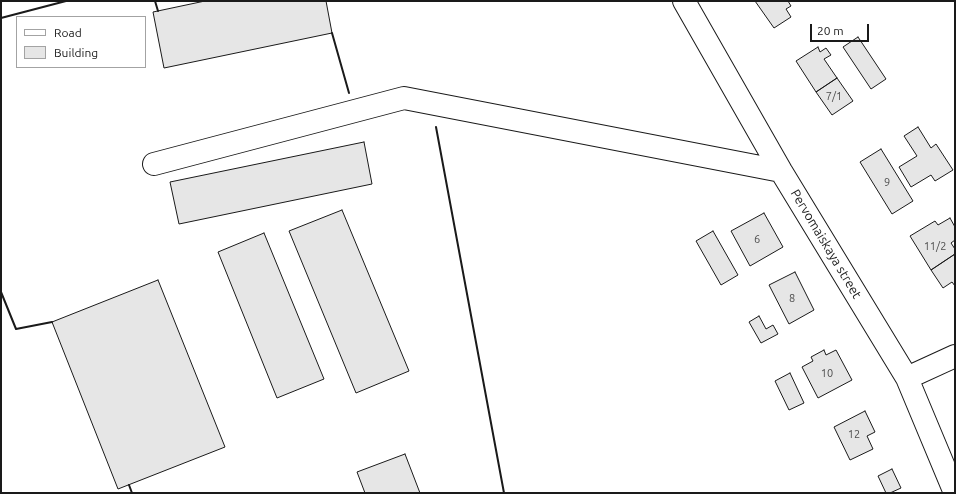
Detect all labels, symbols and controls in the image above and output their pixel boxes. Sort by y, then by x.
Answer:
legend [16,16,146,68]
scale bar [812,16,871,42]
text: 20 m [817,24,844,37]
text: Road [54,26,82,39]
text: Building [54,46,98,59]
house number: 7/1 [826,89,842,103]
house number: 9 [884,175,890,189]
street label: Pervomaiskaya street [787,187,865,301]
house number: 6 [754,232,760,246]
house number: 11/2 [924,239,946,253]
house number: 8 [789,291,795,305]
house number: 10 [821,366,833,380]
house number: 12 [848,427,860,441]

